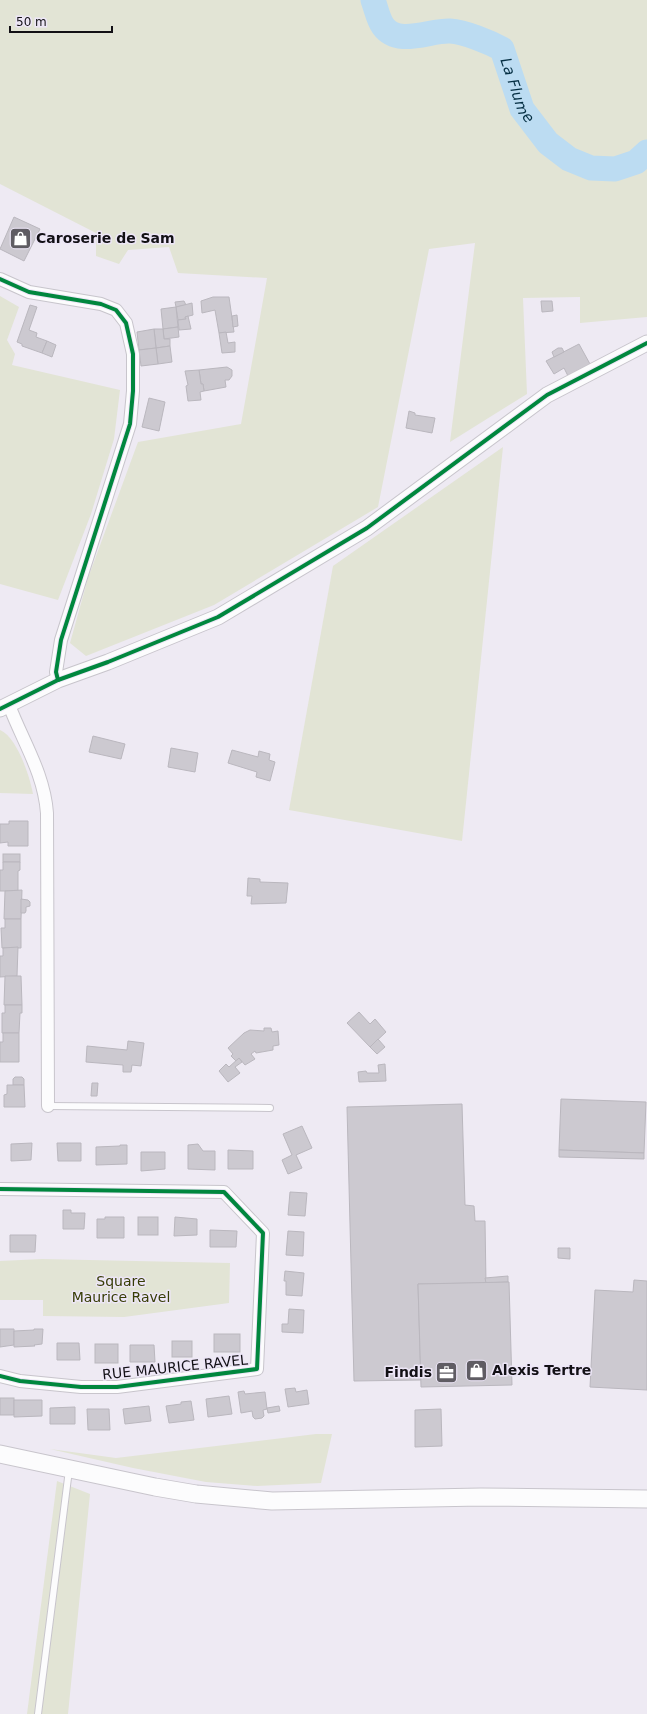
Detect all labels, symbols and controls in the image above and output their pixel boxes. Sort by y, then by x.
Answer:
scale bar [10,8,112,34]
text: 50 m [16,15,47,29]
water label: La Flume [497,55,538,126]
shop icon: Caroserie de Sam [7,225,33,251]
place label: Caroserie de Sam [36,230,175,246]
park label: Square Maurice Ravel [72,1273,170,1305]
street label: RUE MAURICE RAVEL [101,1351,249,1383]
shop icon: Alexis Tertre [464,1357,490,1383]
office icon: Findis [434,1359,460,1385]
place label: Alexis Tertre [492,1362,591,1378]
place label: Findis [385,1364,432,1380]

